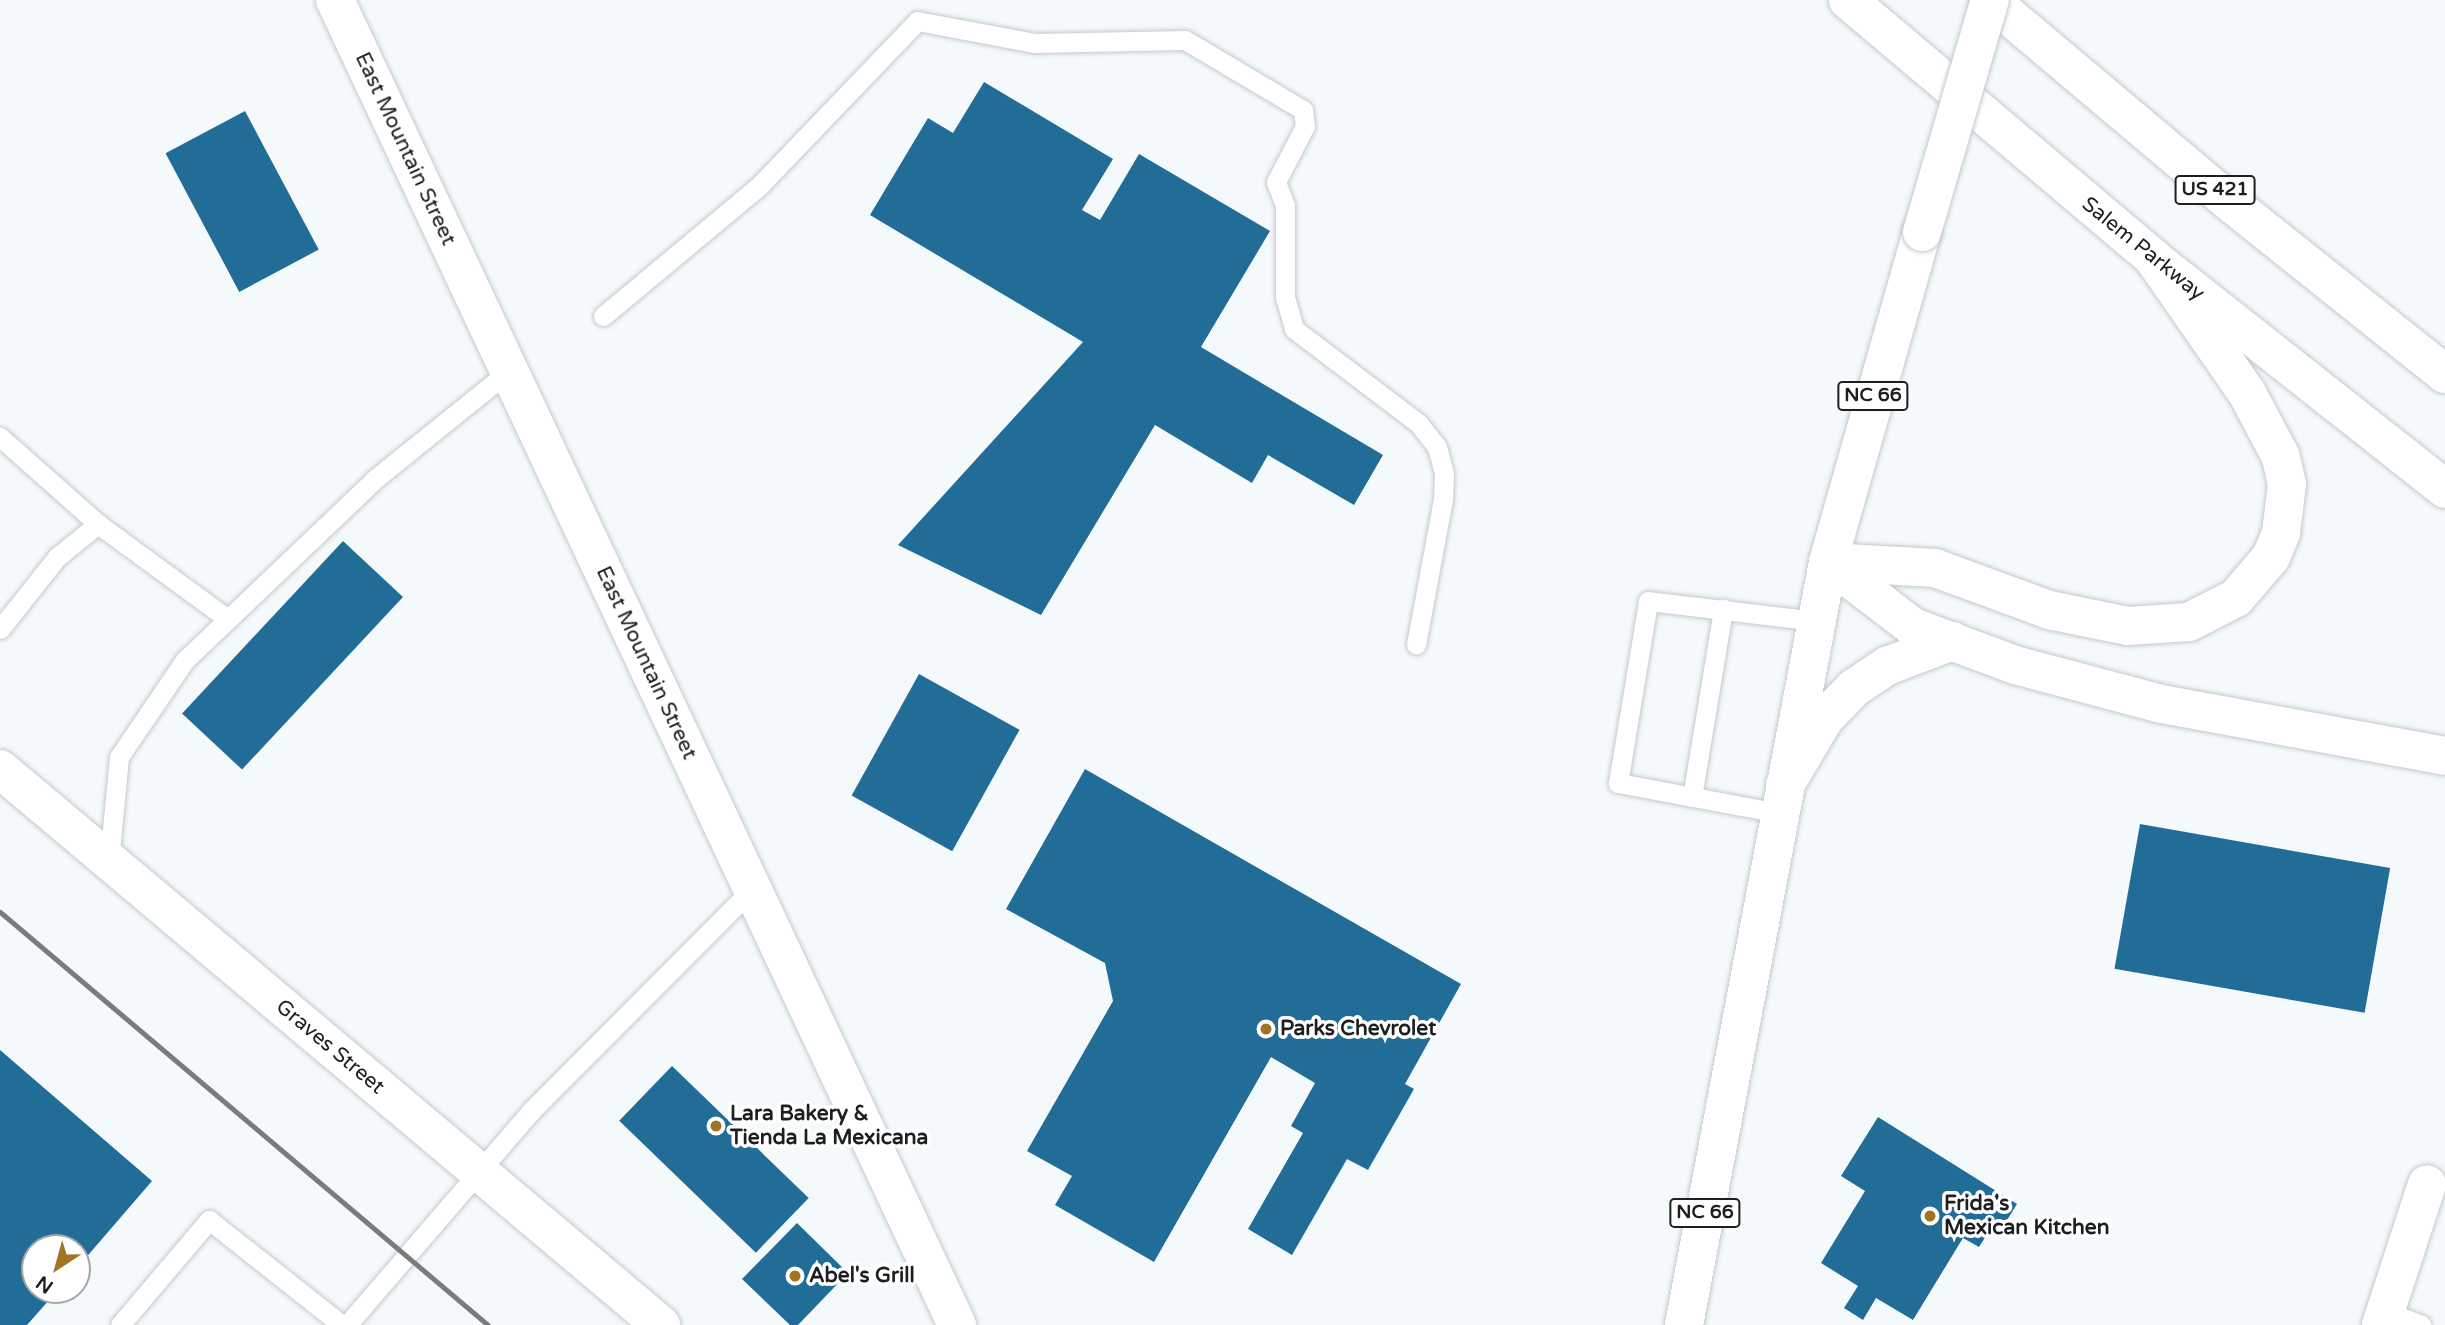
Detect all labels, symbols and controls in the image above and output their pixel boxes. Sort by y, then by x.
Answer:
street label: East Mountain Street [349,49,461,249]
road number: US 421 [2173,174,2257,206]
street label: Salem Parkway [2076,192,2210,306]
road number: NC 66 [1836,380,1910,412]
street label: East Mountain Street [590,563,702,763]
street label: Graves Street [271,994,389,1100]
place label: Parks Chevrolet [1280,1016,1436,1042]
marker: Parks Chevrolet [1258,1021,1274,1037]
place label: Lara Bakery & Tienda La Mexicana [730,1101,928,1151]
marker: Lara Bakery & Tienda La Mexicana [708,1118,724,1134]
place label: Frida's Mexican Kitchen [1944,1191,2109,1241]
road number: NC 66 [1668,1198,1742,1228]
marker: Frida's Mexican Kitchen [1922,1208,1938,1224]
north arrow [21,1234,91,1304]
place label: Abel's Grill [809,1263,915,1289]
marker: Abel's Grill [787,1268,803,1284]
text: N [32,1271,57,1298]

